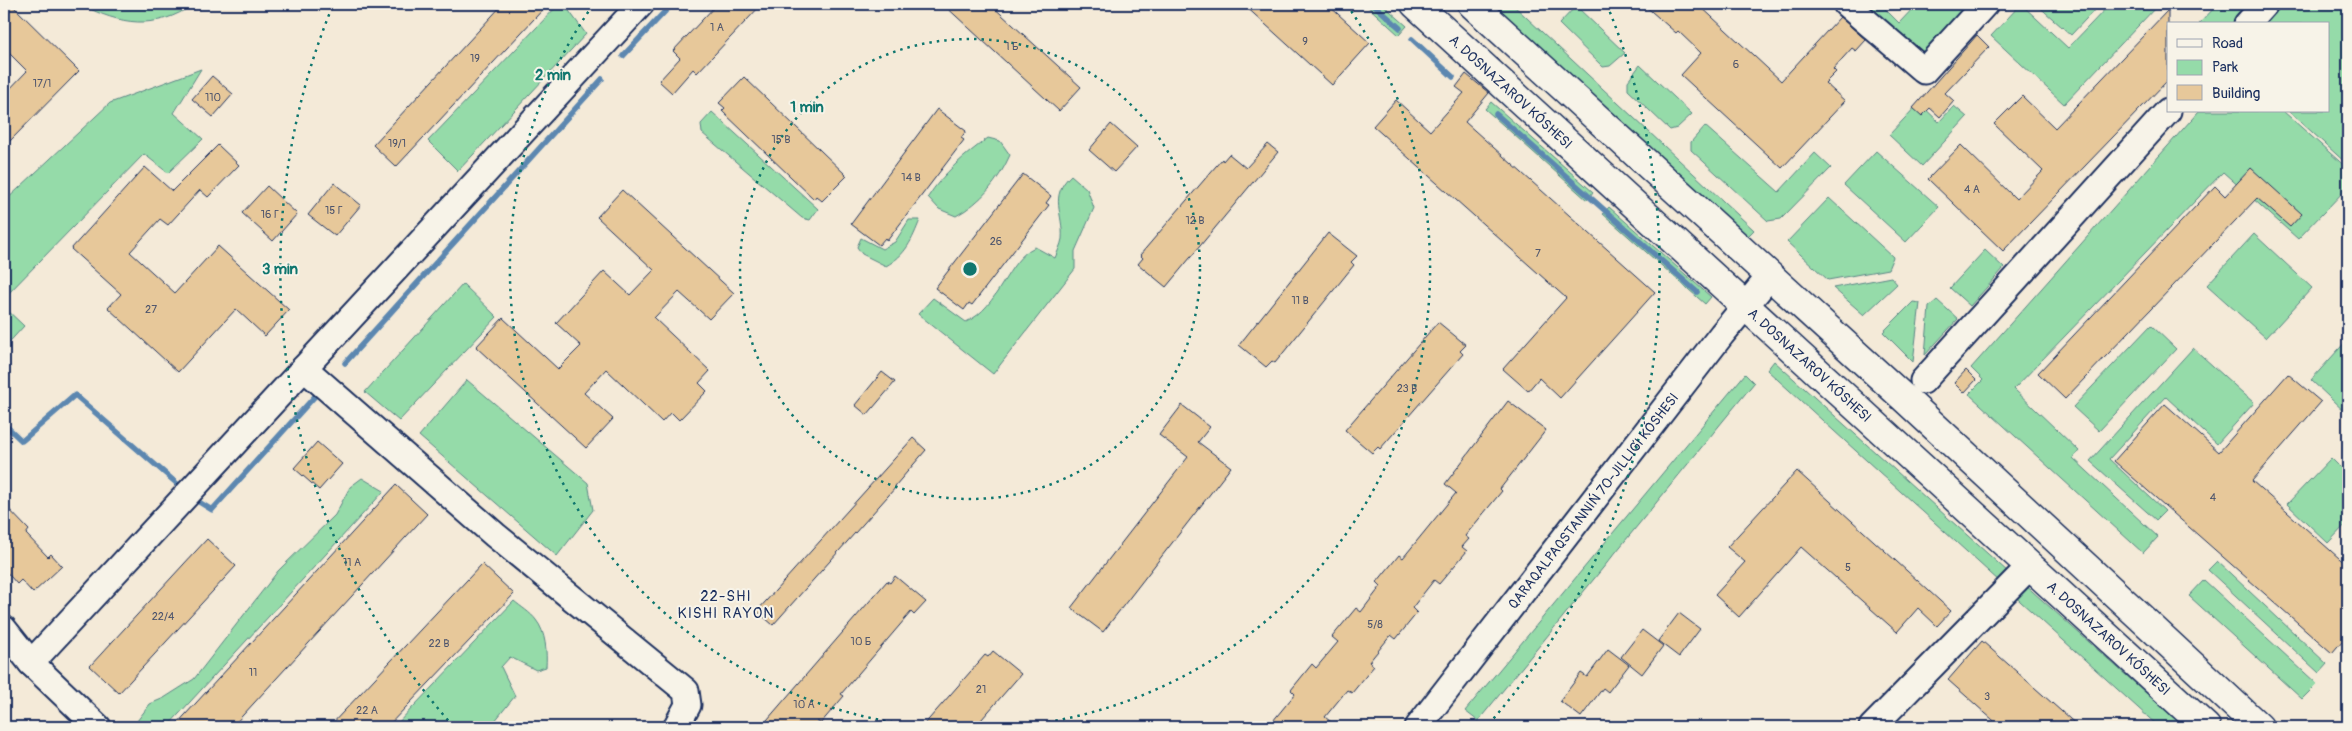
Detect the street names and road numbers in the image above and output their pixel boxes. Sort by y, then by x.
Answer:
street label: A. DOSNAZAROV KÓSHESI [1446,31,1576,152]
street label: A. DOSNAZAROV KÓSHESI [1745,304,1875,426]
street label: QARAQALPAQSTANNIŃ 70-JILLIǴI KÓSHESI [1504,389,1682,612]
street label: A. DOSNAZAROV KÓSHESI [2044,578,2174,699]

